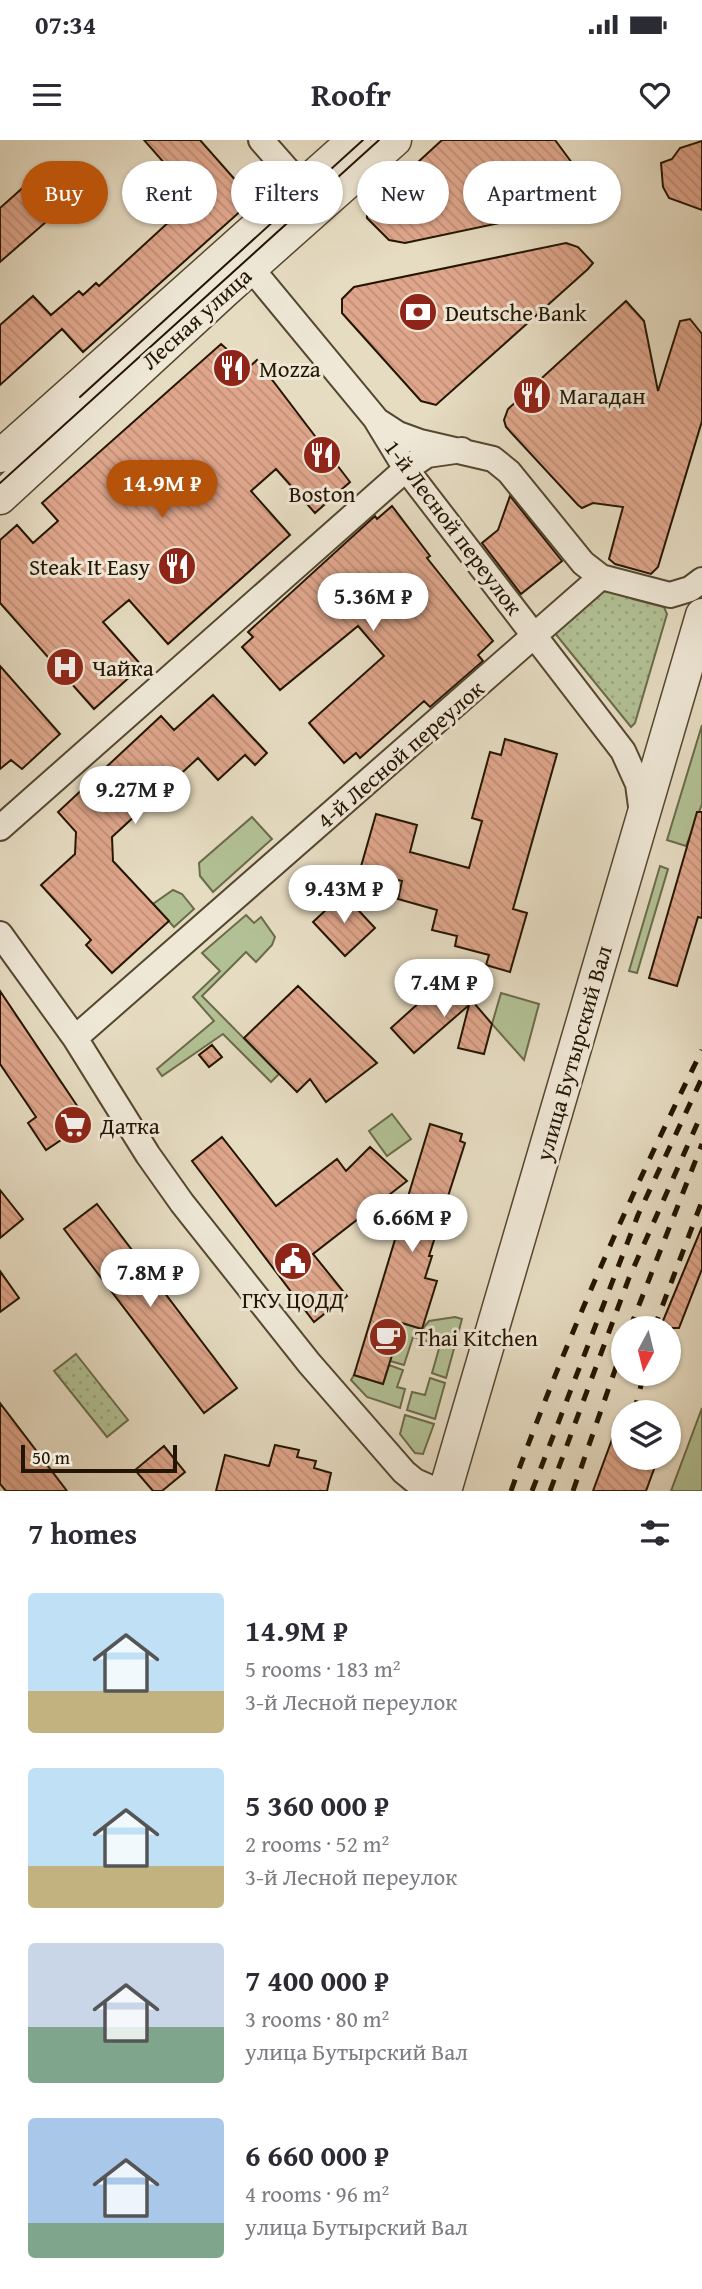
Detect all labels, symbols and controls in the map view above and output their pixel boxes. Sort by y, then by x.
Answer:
text: 07:34 [35,5,96,44]
text: Roofr [311,71,391,118]
icon: menu [28,76,66,114]
icon: heart [636,76,674,114]
chip: Buy [21,161,108,224]
chip: Rent [122,161,217,224]
chip: Filters [231,161,343,224]
chip: New [357,161,449,224]
chip: Apartment [463,161,621,224]
street label: Лесная улица [133,259,259,377]
bank icon: Deutsche Bank [397,291,439,333]
place label: Deutsche Bank [445,296,587,329]
restaurant icon: Mozza [211,347,253,389]
place label: Mozza [259,352,321,385]
restaurant icon: Магадан [511,374,553,416]
place label: Магадан [559,379,645,412]
street label: 1-й Лесной переулок [377,432,531,622]
restaurant icon: Boston [301,434,343,476]
pin: 14.9M ₽ [97,460,227,520]
text: 14.9M ₽ [122,466,202,499]
place label: Boston [289,477,355,510]
restaurant icon: Steak It Easy [156,545,198,587]
place label: Steak It Easy [29,550,151,583]
pin: 5.36M ₽ [308,574,438,633]
text: 5.36M ₽ [333,579,413,612]
hospital icon: Чайка [44,646,86,688]
place label: Чайка [92,651,154,684]
street label: 4-й Лесной переулок [309,672,491,836]
pin: 9.27M ₽ [70,766,200,826]
text: 9.27M ₽ [95,772,175,805]
pin: 9.43M ₽ [279,866,409,925]
text: 9.43M ₽ [304,871,384,904]
street label: улица Бутырский Вал [526,941,620,1166]
pin: 7.4M ₽ [387,960,501,1019]
text: 7.4M ₽ [410,965,478,998]
supermarket icon: Датка [52,1104,94,1146]
place label: Датка [99,1109,160,1142]
pin: 6.66M ₽ [347,1194,477,1254]
text: 6.66M ₽ [372,1200,452,1233]
public building icon: ГКУ ЦОДД [272,1240,314,1282]
pin: 7.8M ₽ [93,1250,207,1309]
text: 7.8M ₽ [116,1255,184,1288]
place label: ГКУ ЦОДД [242,1283,344,1316]
cafe icon: Thai Kitchen [367,1316,409,1358]
north arrow [611,1316,681,1386]
map controls [611,1316,681,1470]
place label: Thai Kitchen [415,1321,538,1354]
button: layers [611,1400,681,1470]
scale bar [21,1442,177,1474]
text: 50 m [32,1443,70,1471]
text: 7 homes [28,1511,137,1555]
icon: filters [636,1514,674,1552]
text: 14.9M ₽ [245,1608,348,1652]
icon: home [84,1621,168,1705]
text: 5 rooms · 183 m² [245,1652,400,1685]
text: 3-й Лесной переулок [245,1685,457,1718]
text: 5 360 000 ₽ [245,1783,389,1827]
icon: home [84,1796,168,1880]
text: 2 rooms · 52 m² [245,1827,389,1860]
text: 3-й Лесной переулок [245,1860,457,1893]
text: 7 400 000 ₽ [245,1958,389,2002]
icon: home [84,1971,168,2055]
text: 3 rooms · 80 m² [245,2002,389,2035]
text: улица Бутырский Вал [245,2035,468,2068]
text: 6 660 000 ₽ [245,2133,389,2177]
icon: home [84,2146,168,2230]
text: 4 rooms · 96 m² [245,2177,389,2210]
text: улица Бутырский Вал [245,2210,468,2243]

